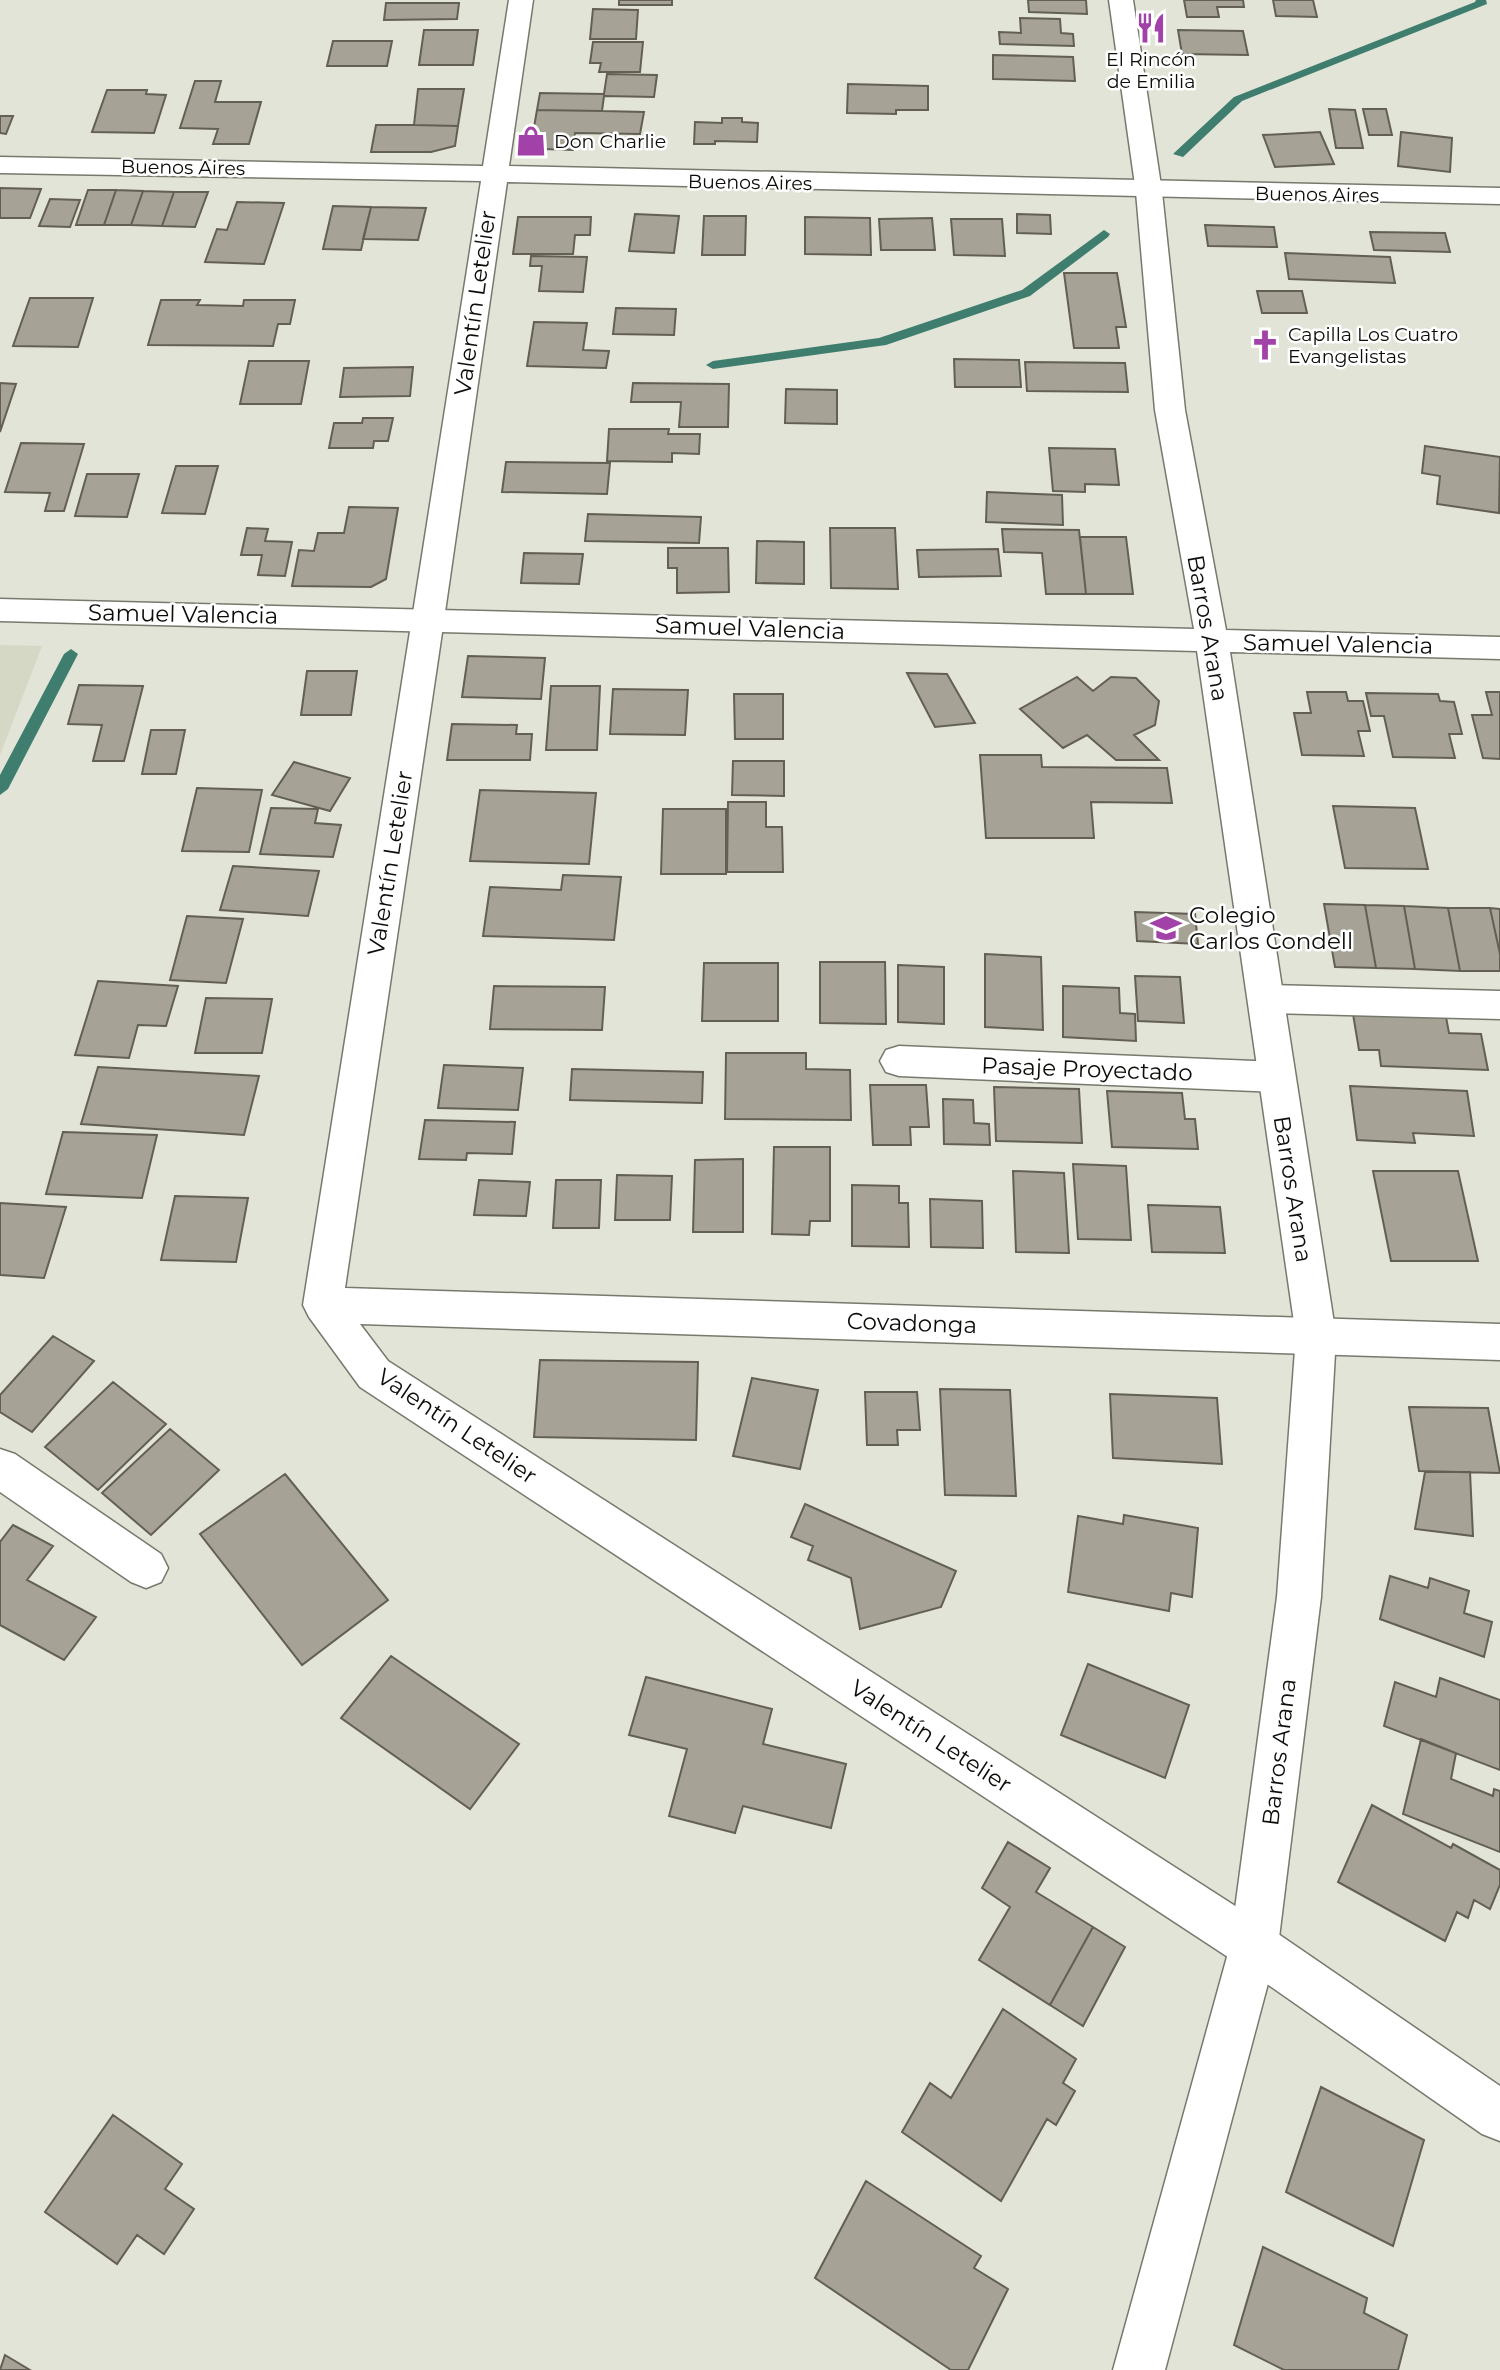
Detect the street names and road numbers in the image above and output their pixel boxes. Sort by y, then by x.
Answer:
street label: Buenos Aires [121,155,245,180]
street label: Buenos Aires [688,170,812,195]
street label: Buenos Aires [1255,182,1379,207]
street label: Valentín Letelier [448,209,502,397]
street label: Barros Arana [1181,553,1235,703]
street label: Samuel Valencia [88,598,278,630]
street label: Samuel Valencia [654,611,846,645]
street label: Samuel Valencia [1243,628,1433,660]
street label: Valentín Letelier [362,769,418,957]
street label: Pasaje Proyectado [981,1051,1193,1087]
street label: Barros Arana [1268,1114,1318,1264]
street label: Covadonga [846,1307,978,1339]
street label: Valentín Letelier [372,1362,542,1490]
street label: Valentín Letelier [845,1673,1017,1799]
street label: Barros Arana [1256,1677,1302,1827]

